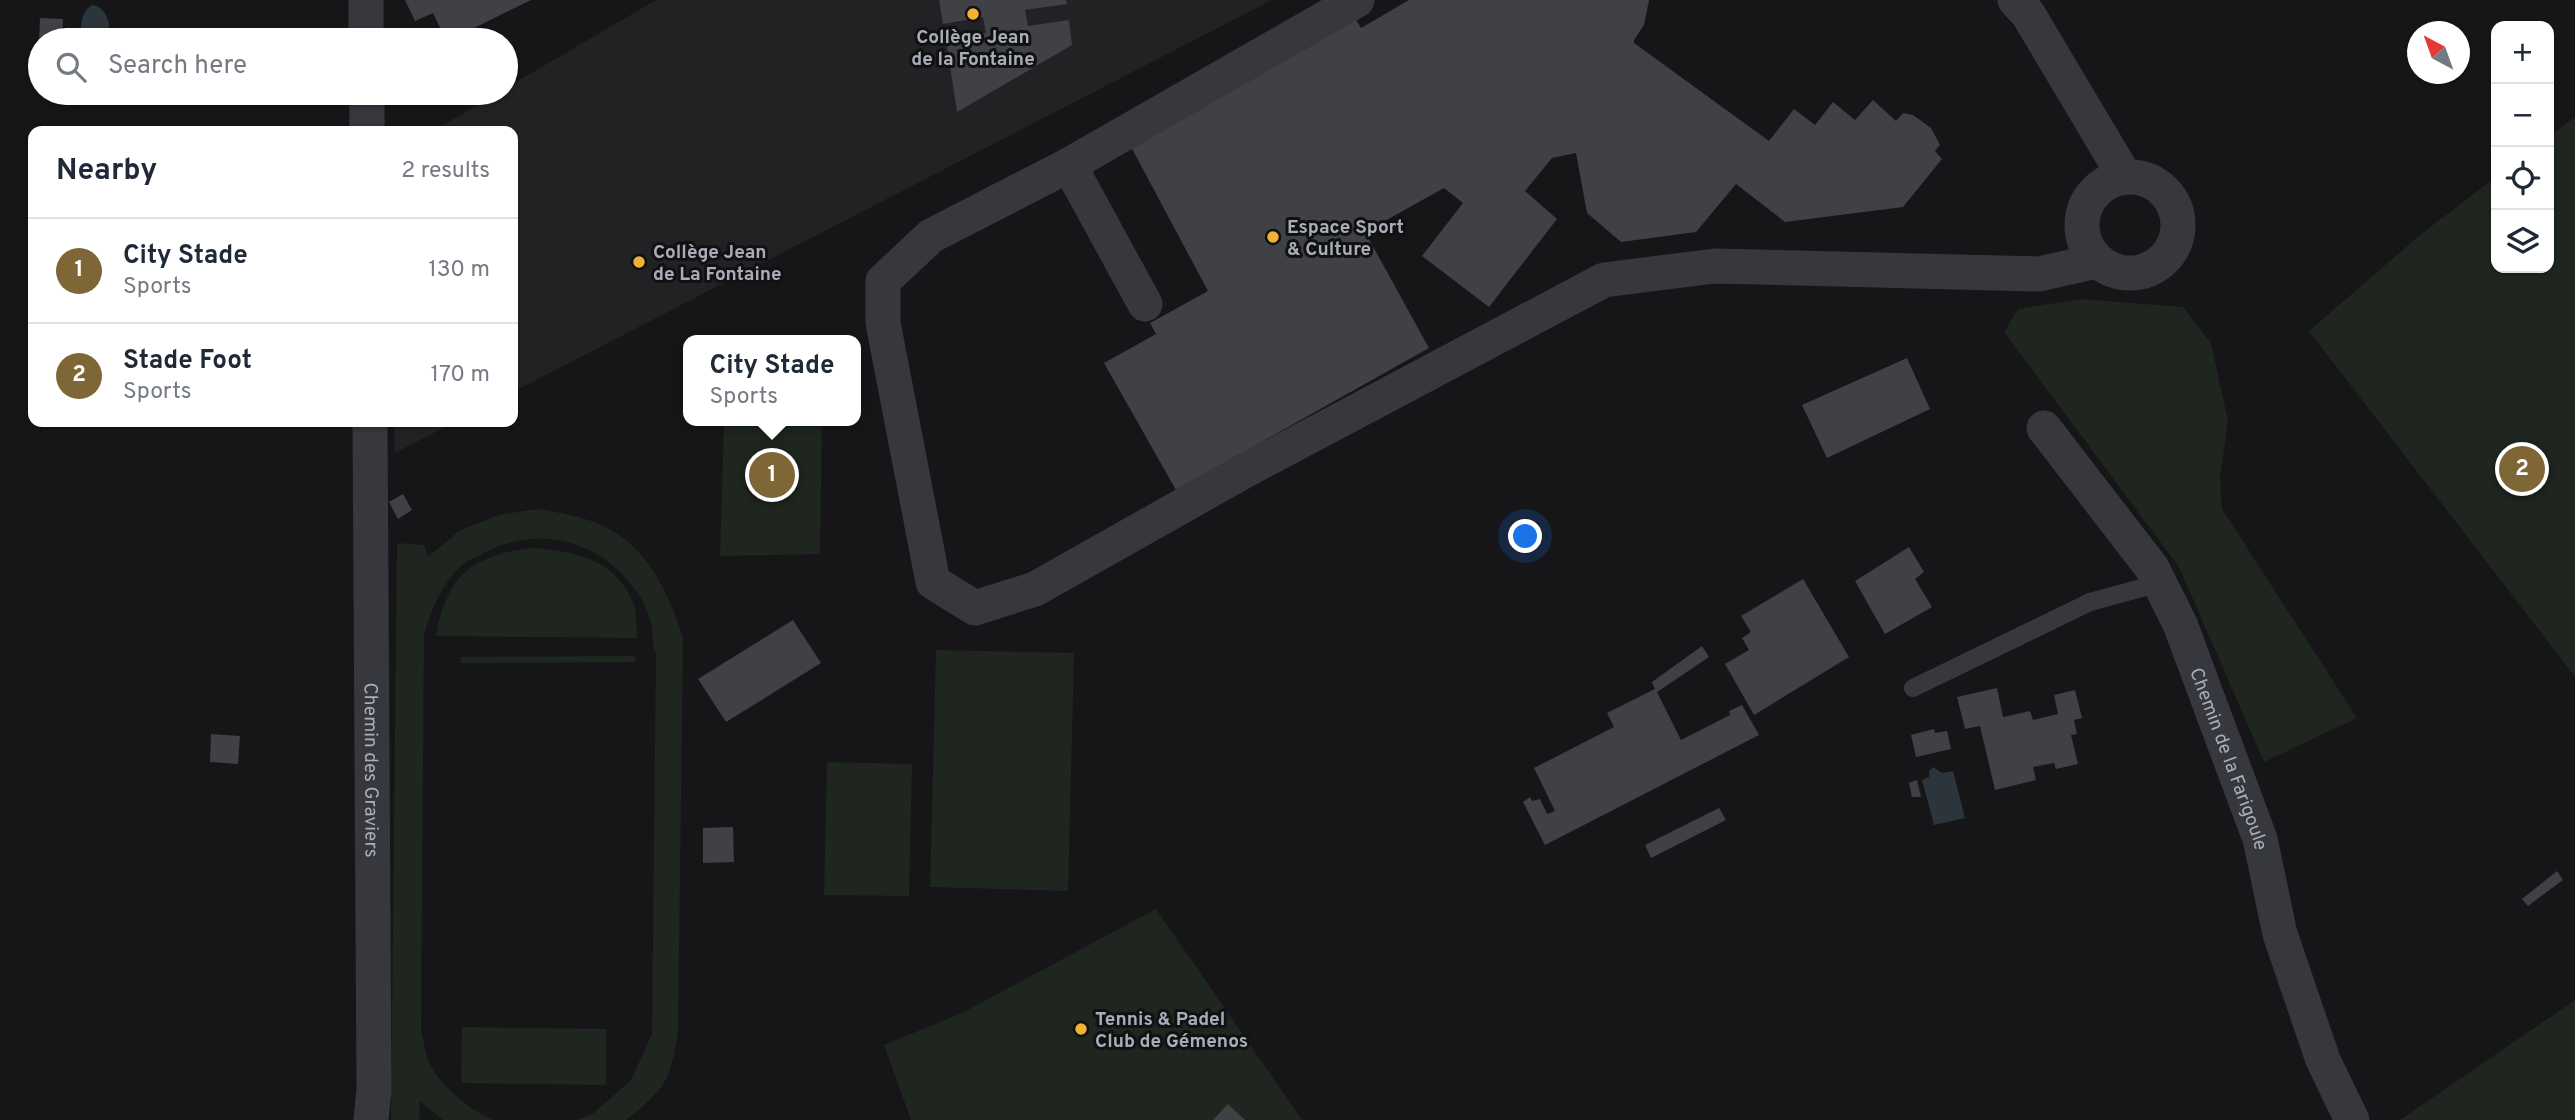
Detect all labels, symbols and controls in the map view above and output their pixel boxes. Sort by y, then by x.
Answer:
marker: Collège Jean de la Fontaine [965,6,981,22]
north arrow [2407,21,2470,84]
map controls [2491,21,2554,273]
button: + [2491,21,2554,84]
place label: Collège Jean de la Fontaine [911,26,1035,72]
search box [28,28,518,105]
icon: search [52,48,90,86]
text: Search here [108,50,247,83]
button: − [2491,84,2554,147]
button: locate [2491,147,2554,210]
text: Nearby [56,153,157,190]
text: 2 results [401,157,490,186]
button: layers [2491,210,2554,273]
place label: Espace Sport & Culture [1287,216,1404,262]
marker: Espace Sport & Culture [1265,229,1281,245]
text: City Stade [123,240,248,273]
place label: Collège Jean de La Fontaine [653,241,782,287]
marker: Collège Jean de La Fontaine [631,254,647,270]
text: 1 [74,256,84,285]
text: 130 m [428,256,490,285]
text: Sports [123,273,191,302]
popup [683,335,861,426]
text: Stade Foot [123,345,252,378]
text: City Stade [710,350,834,383]
text: 2 [72,361,86,390]
text: 170 m [431,361,490,390]
text: Sports [123,378,191,407]
text: Sports [710,383,778,412]
pin: 2 [2499,443,2545,495]
pin: 1 [749,449,795,501]
your location [1508,519,1542,553]
street label: Chemin de la Farigoule [2183,664,2272,852]
street label: Chemin des Graviers [358,682,383,858]
place label: Tennis & Padel Club de Gémenos [1095,1008,1248,1054]
marker: Tennis & Padel Club de Gémenos [1073,1021,1089,1037]

